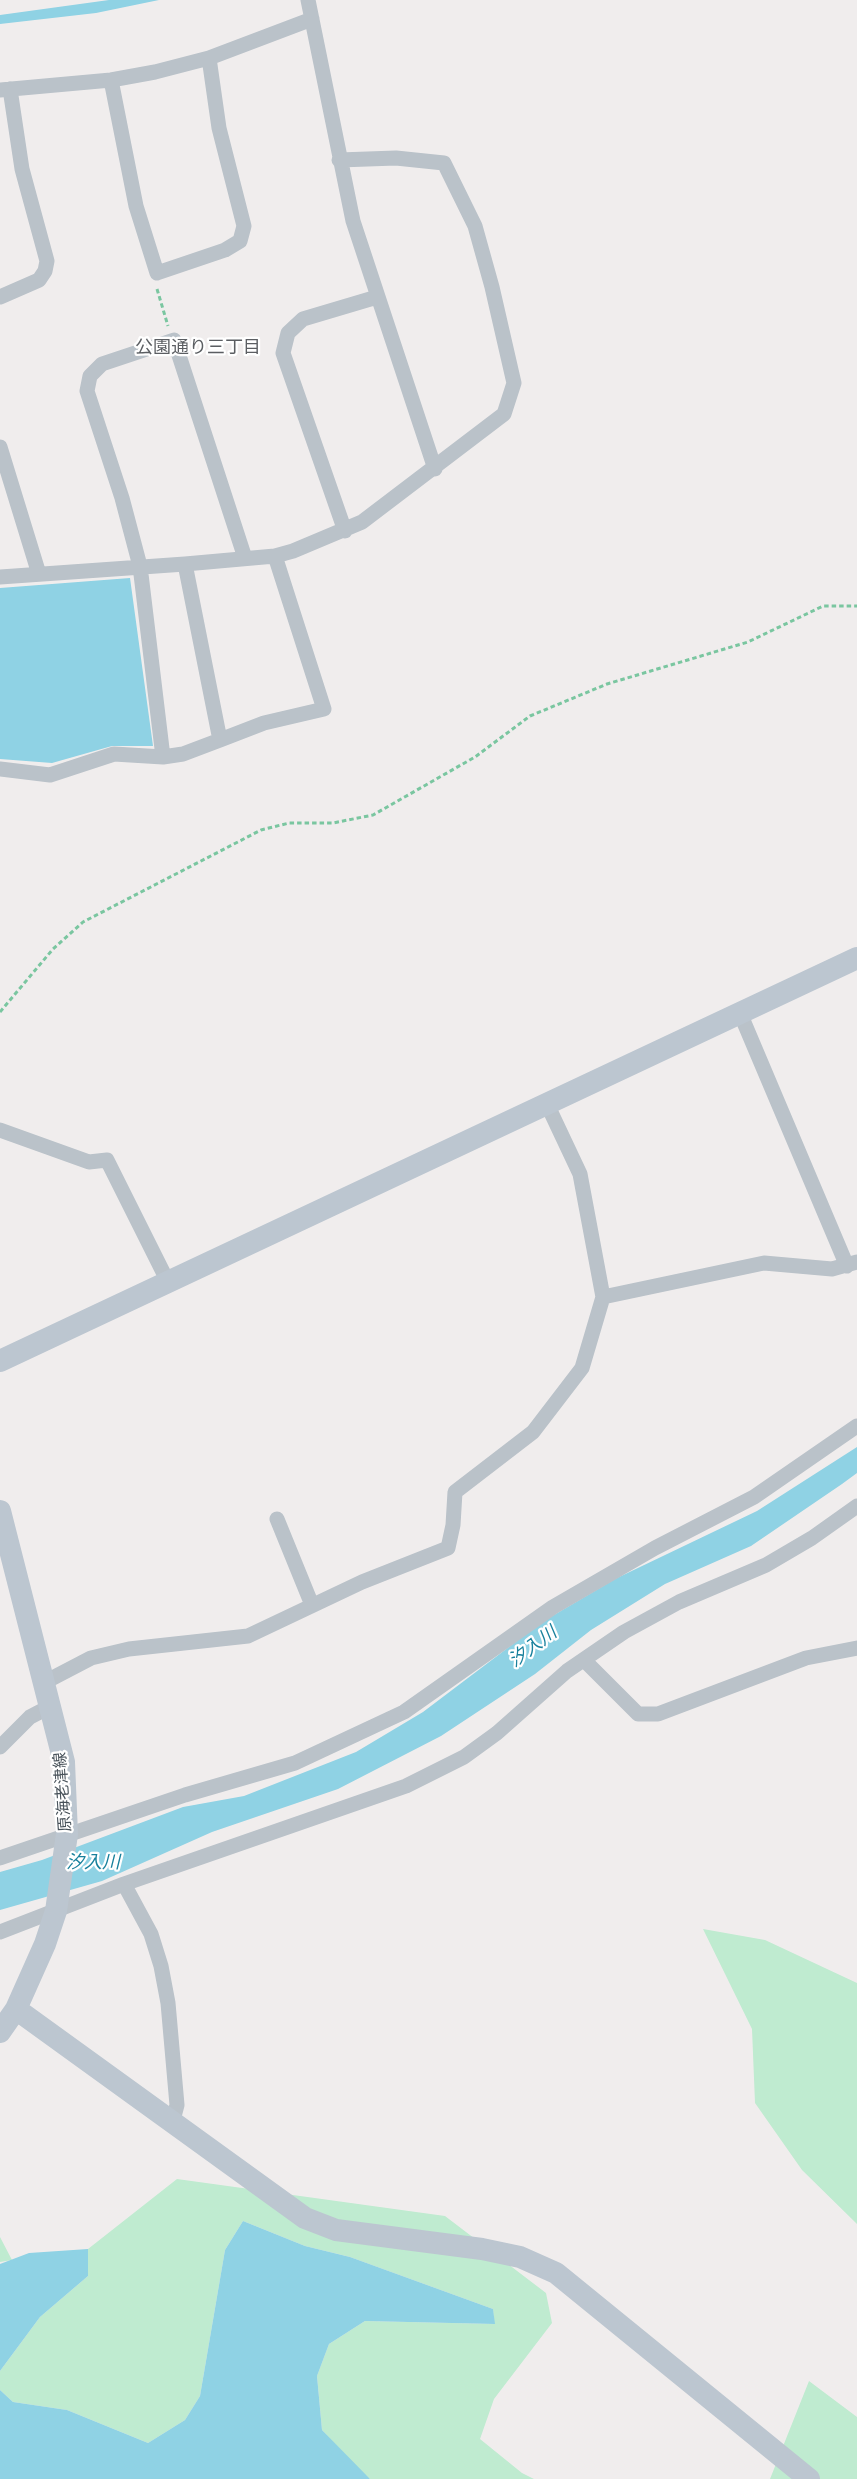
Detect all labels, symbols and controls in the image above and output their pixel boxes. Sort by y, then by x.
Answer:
district label: 公園通り三丁目 [135,337,261,359]
water label: 汐入川 [505,1622,561,1672]
street label: 原海老津線 [51,1751,75,1833]
water label: 汐入川 [66,1852,120,1874]

